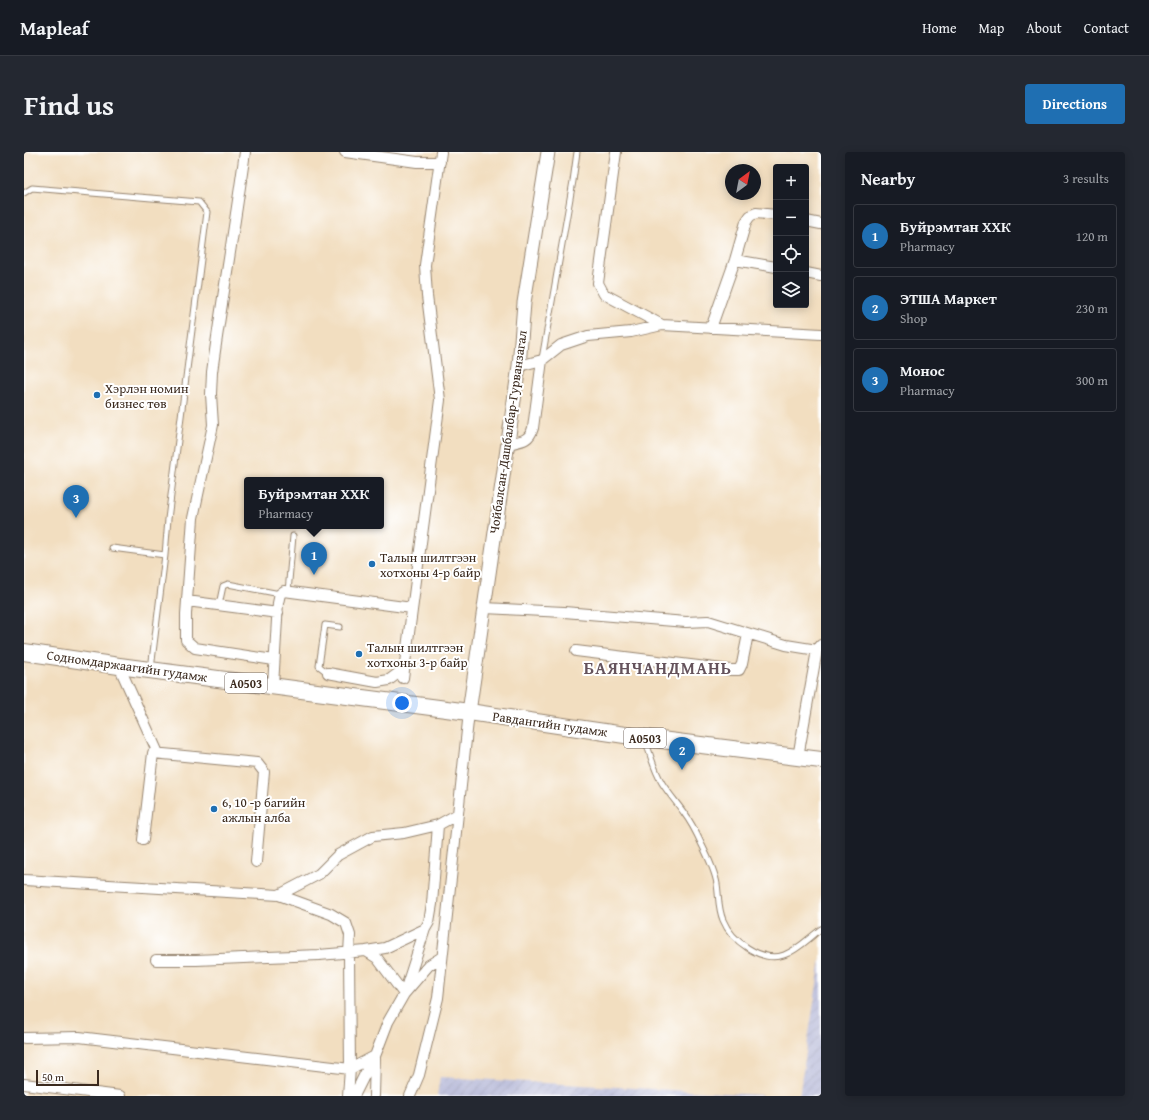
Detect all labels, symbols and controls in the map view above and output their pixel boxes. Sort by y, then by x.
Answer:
text: Mapleaf [20,14,89,42]
text: Home [922,18,957,38]
text: Map [979,18,1004,38]
text: About [1026,18,1062,38]
text: Contact [1084,18,1129,38]
text: Find us [24,84,114,125]
button: Directions [1025,84,1125,124]
north arrow [725,164,761,200]
map controls [773,164,809,308]
button: + [773,164,809,200]
text: Nearby [861,166,915,191]
text: 3 results [1063,169,1109,188]
button: − [773,200,809,236]
text: Буйрэмтан ХХК [900,216,1011,237]
text: 1 [872,227,878,246]
text: 120 m [1076,227,1108,246]
button: locate [773,236,809,272]
text: Pharmacy [900,237,955,256]
button: layers [773,272,809,308]
text: ЭТША Маркет [900,288,997,309]
text: 2 [872,299,878,318]
text: 230 m [1076,299,1108,318]
text: Shop [900,309,927,328]
street label: Чойбалсан-Дашбалбар-Гурванзагал [484,329,532,535]
text: Монос [900,360,945,381]
text: 3 [872,371,878,390]
text: 300 m [1076,371,1108,390]
place label: Хэрлэн номин бизнес төв [105,379,189,413]
text: Pharmacy [900,381,955,400]
marker: Хэрлэн номин бизнес төв [92,390,102,400]
popup [244,477,384,529]
text: Буйрэмтан ХХК [258,483,370,504]
pin: 3 [63,485,89,518]
text: Pharmacy [258,504,313,523]
pin: 1 [301,542,327,575]
place label: Талын шилтгээн хотхоны 4-р байр [380,548,480,582]
marker: Талын шилтгээн хотхоны 4-р байр [367,559,377,569]
place label: Талын шилтгээн хотхоны 3-р байр [367,638,467,672]
street label: Содномдаржаагийн гудамж [45,645,209,687]
marker: Талын шилтгээн хотхоны 3-р байр [354,649,364,659]
district label: БАЯНЧАНДМАНЬ [584,655,732,680]
road number: A0503 [225,673,267,693]
your location [392,693,412,713]
street label: Равдангийн гудамж [491,707,609,742]
road number: A0503 [624,728,666,748]
pin: 2 [669,737,695,770]
place label: 6, 10 -р багийн ажлын алба [222,793,306,827]
marker: 6, 10 -р багийн ажлын алба [209,804,219,814]
scale bar [36,1068,99,1087]
text: 50 m [42,1069,64,1085]

